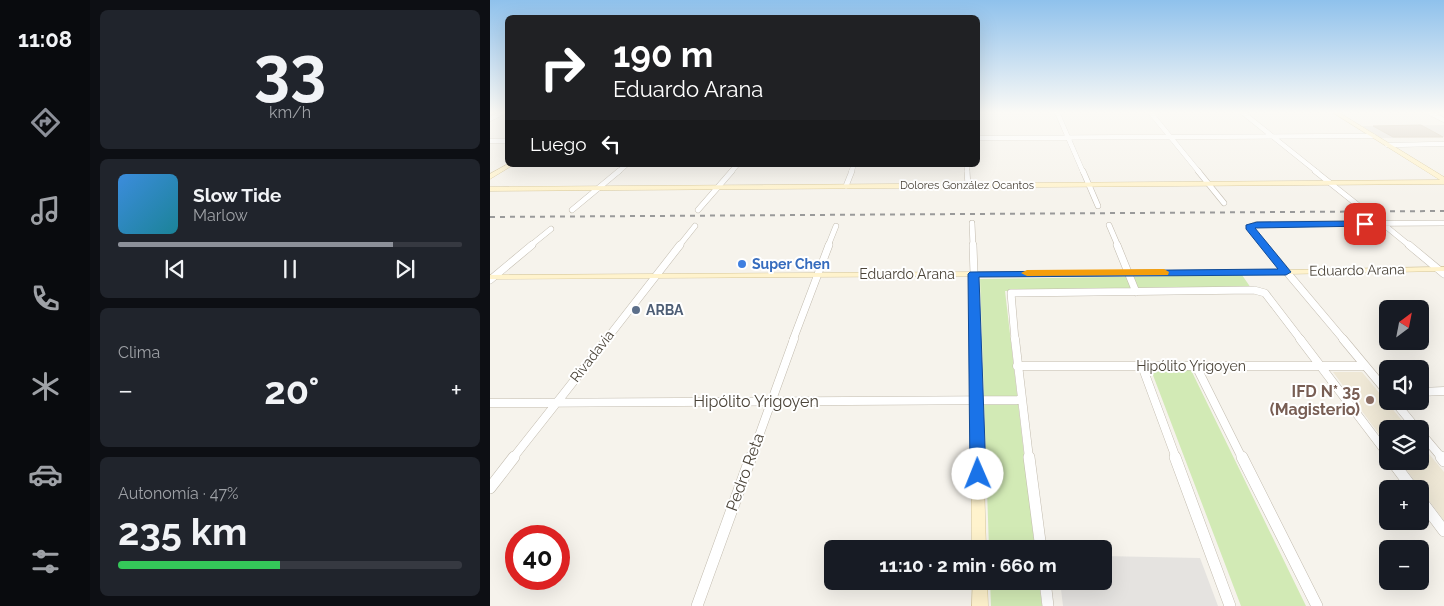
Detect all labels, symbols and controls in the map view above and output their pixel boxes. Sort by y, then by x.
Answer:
text: 11:08 [18,26,72,52]
text: 33 [254,32,326,108]
text: 190 m [613,34,713,75]
icon: right [530,35,595,100]
text: Eduardo Arana [613,76,763,102]
text: km/h [269,103,311,122]
icon: directions [28,105,63,140]
icon: left [597,130,625,158]
text: Luego [530,133,587,155]
street label: Dolores González Ocantos [900,179,1034,192]
text: Slow Tide [193,184,282,206]
icon: music [28,193,63,228]
pin [1344,203,1386,245]
text: Marlow [193,206,248,225]
icon: arrive [1351,210,1379,238]
icon: previous [161,255,189,283]
icon: pause [276,255,304,283]
icon: next [391,255,419,283]
place label: Super Chen [752,256,830,272]
marker: Super Chen [736,258,748,270]
street label: Eduardo Arana [1309,261,1405,279]
street label: Eduardo Arana [859,266,955,282]
icon: phone [28,281,63,316]
north arrow [1379,300,1429,350]
map controls [1379,300,1429,590]
place label: ARBA [646,302,684,318]
marker: ARBA [630,304,642,316]
street label: Rivadavia [567,327,617,385]
text: Clima [118,343,160,362]
street label: Hipólito Yrigoyen [1136,358,1246,374]
button: sound [1379,360,1429,410]
text: 20° [264,368,319,413]
icon: climate [28,369,63,404]
text: − [118,374,133,407]
text: + [450,374,462,407]
place label: IFD N* 35 (Magisterio) [1270,382,1360,419]
street label: Hipólito Yrigoyen [693,392,819,411]
marker: IFD N* 35 (Magisterio) [1364,394,1376,406]
button: layers [1379,420,1429,470]
street label: Pedro Reta [722,430,768,514]
position arrow [951,447,1003,499]
icon: car [28,457,63,492]
button: + [1379,480,1429,530]
text: Autonomía · 47% [118,484,238,503]
text: 235 km [118,509,247,554]
speed limit sign: 40 [505,525,570,590]
button: − [1379,540,1429,590]
icon: filters [28,544,63,579]
text: 11:10 · 2 min · 660 m [879,554,1057,576]

